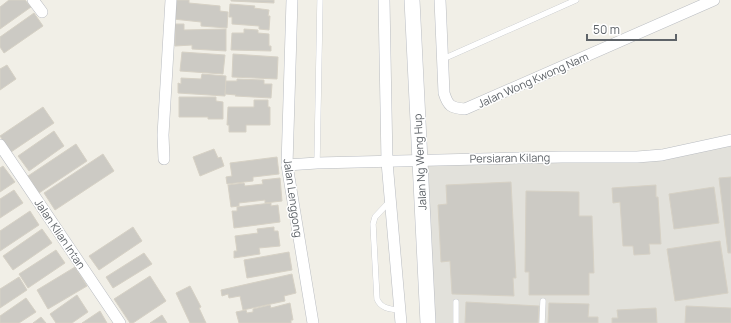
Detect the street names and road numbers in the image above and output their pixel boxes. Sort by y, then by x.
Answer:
street label: Jalan Wong Kwong Nam [475,48,590,111]
street label: Jalan Ng Weng Hup [409,113,430,211]
street label: Persiaran Kilang [470,149,550,166]
street label: Jalan Lenggong [281,157,306,238]
street label: Jalan Klian Intan [31,196,89,272]

